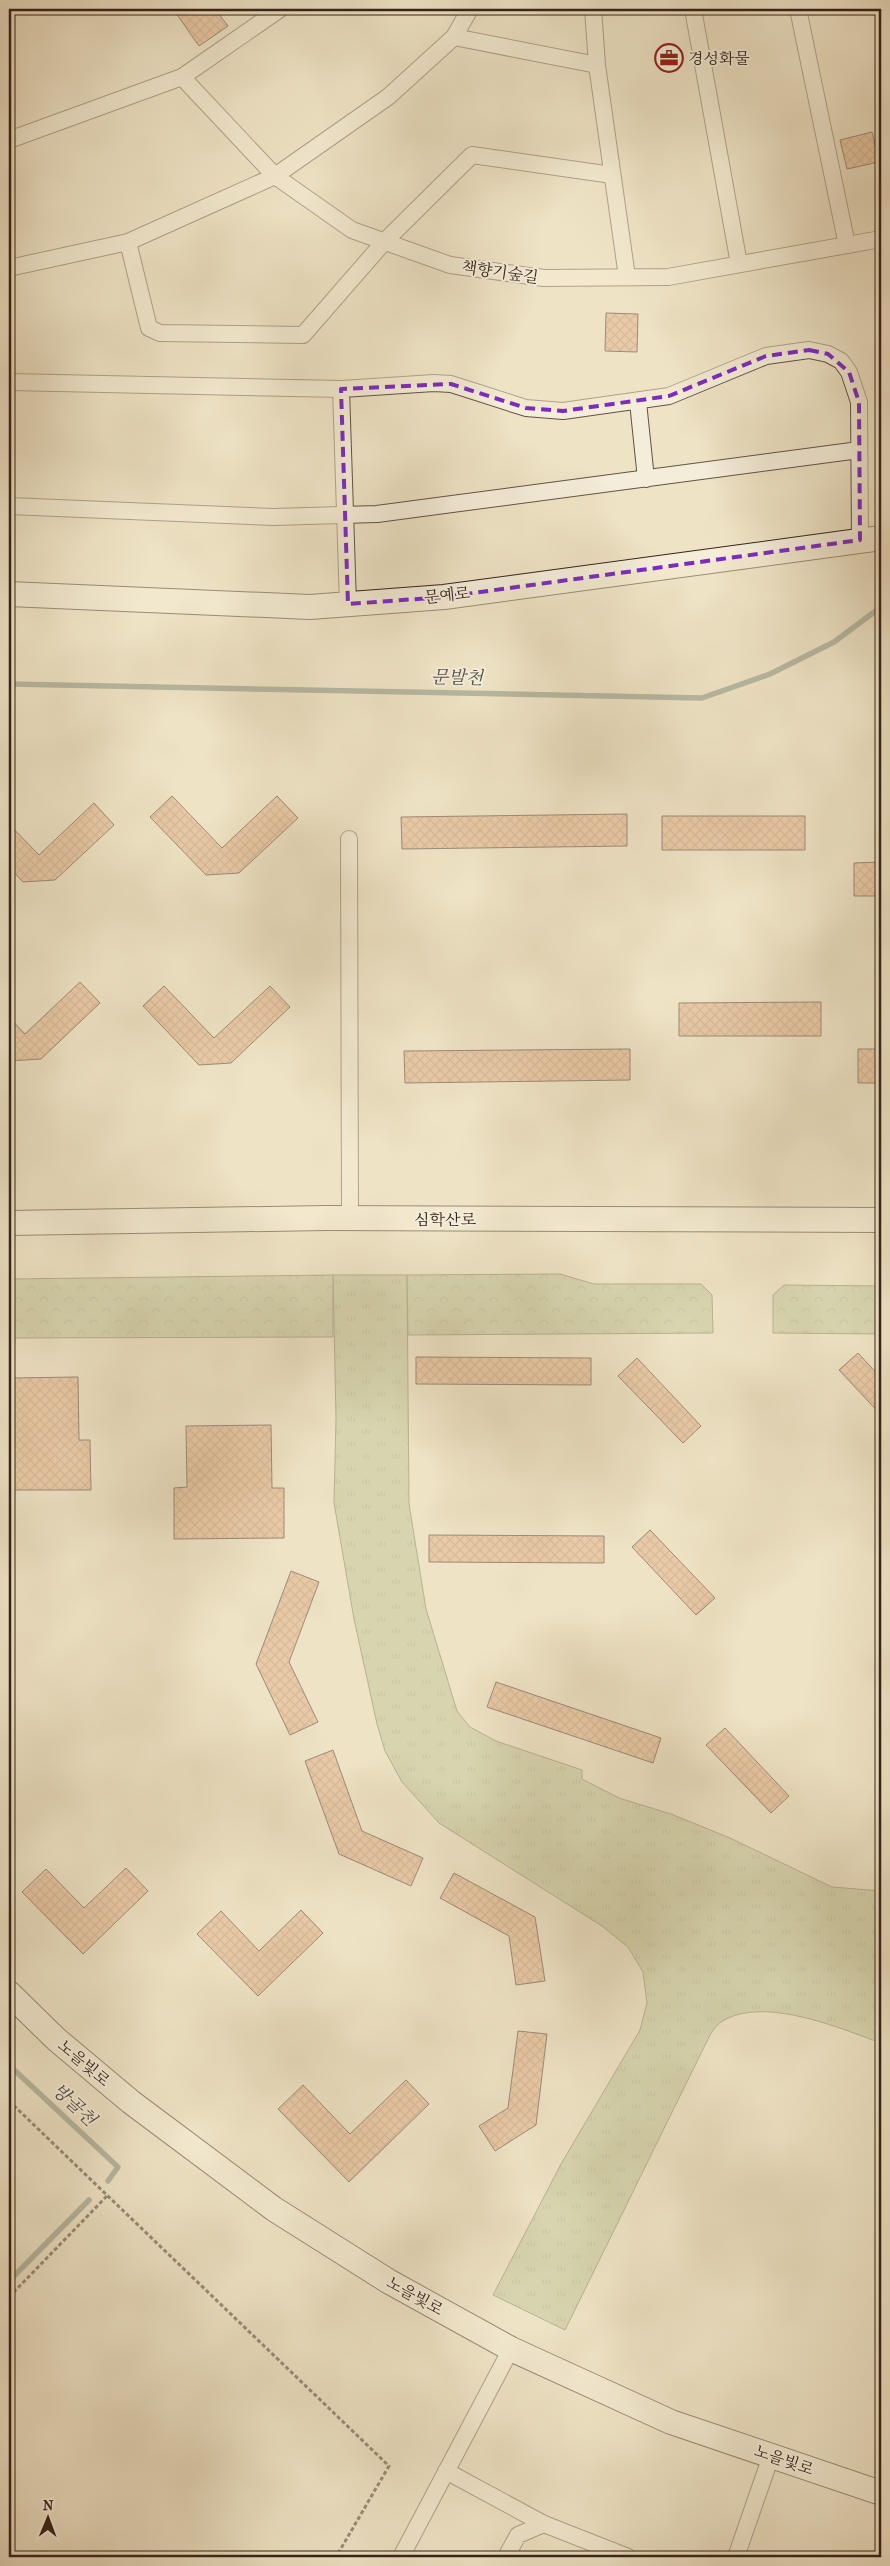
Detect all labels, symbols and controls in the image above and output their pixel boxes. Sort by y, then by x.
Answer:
office icon: 경성화물 [654,43,684,73]
place label: 경성화물 [688,49,750,68]
street label: 책향기숲길 [460,257,540,287]
street label: 문예로 [423,583,472,607]
water label: 문발천 [431,667,485,689]
street label: 심학산로 [414,1210,476,1229]
street label: 노을빛로 [54,2036,114,2090]
water label: 방골천 [48,2080,101,2132]
street label: 노을빛로 [383,2273,447,2320]
street label: 노을빛로 [752,2441,817,2479]
north arrow [22,2494,72,2544]
text: N [43,2497,54,2514]

